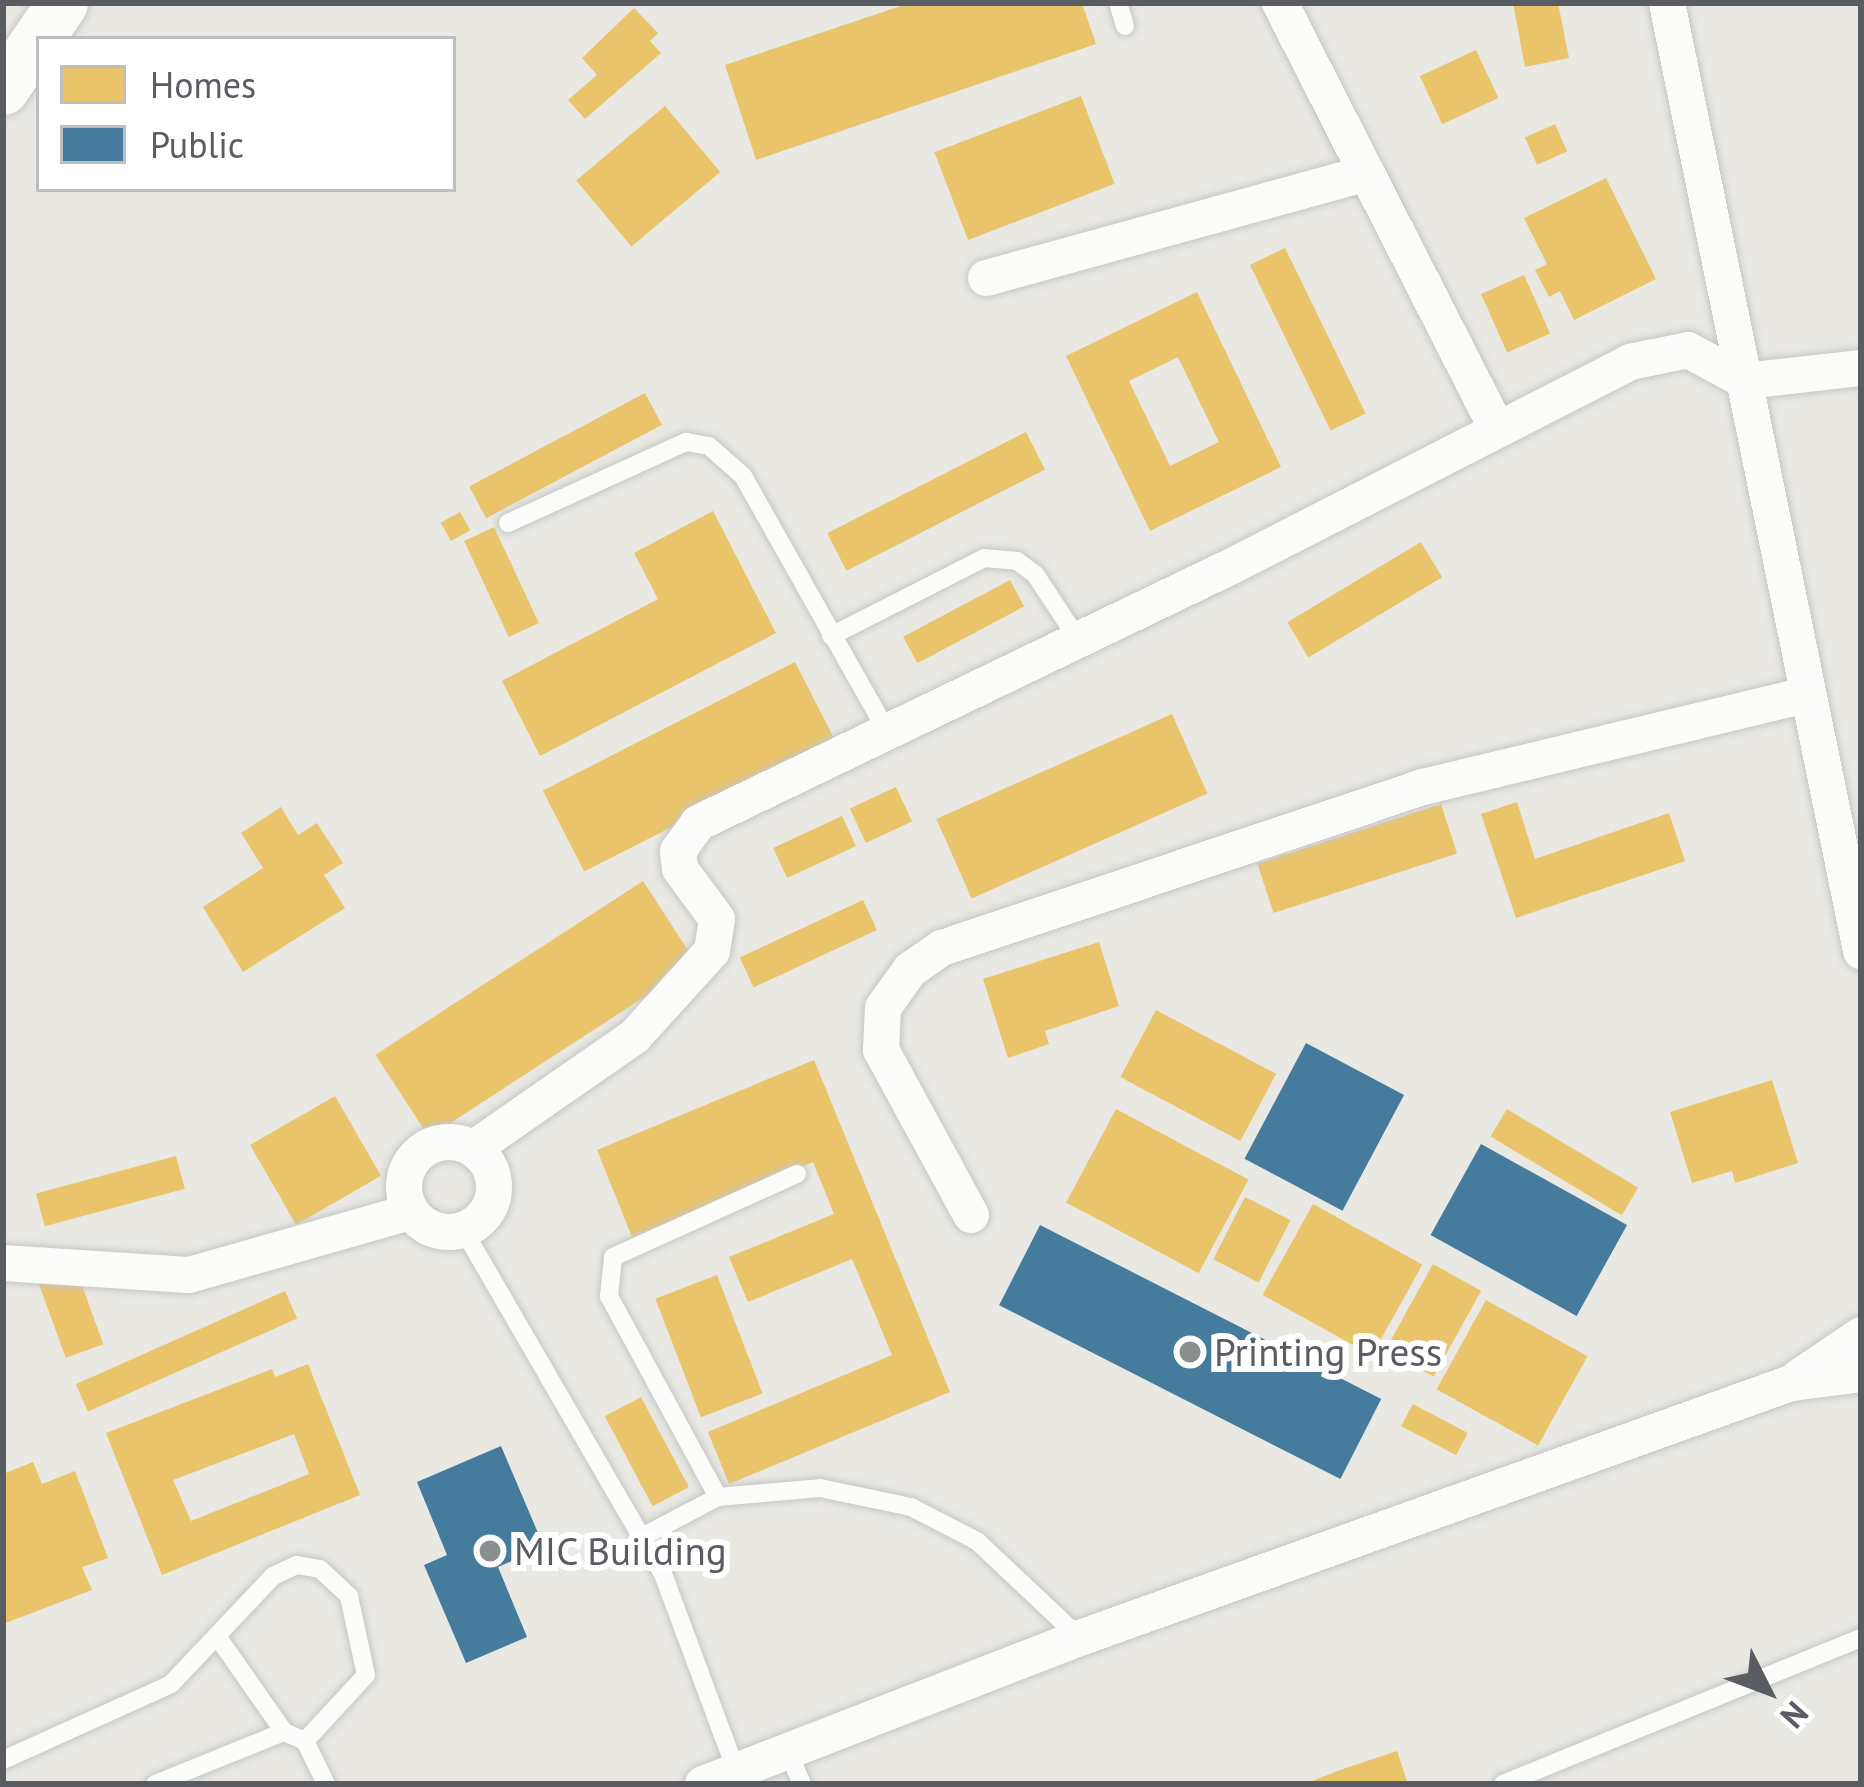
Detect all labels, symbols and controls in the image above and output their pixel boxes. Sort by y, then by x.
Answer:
legend [36,36,456,192]
text: Homes [150,61,256,108]
text: Public [150,121,244,168]
place label: Printing Press [1214,1329,1442,1375]
marker: Printing Press [1177,1339,1203,1365]
place label: MIC Building [514,1528,728,1574]
marker: MIC Building [477,1538,503,1564]
north arrow [1708,1631,1828,1751]
text: N [1772,1693,1818,1738]

